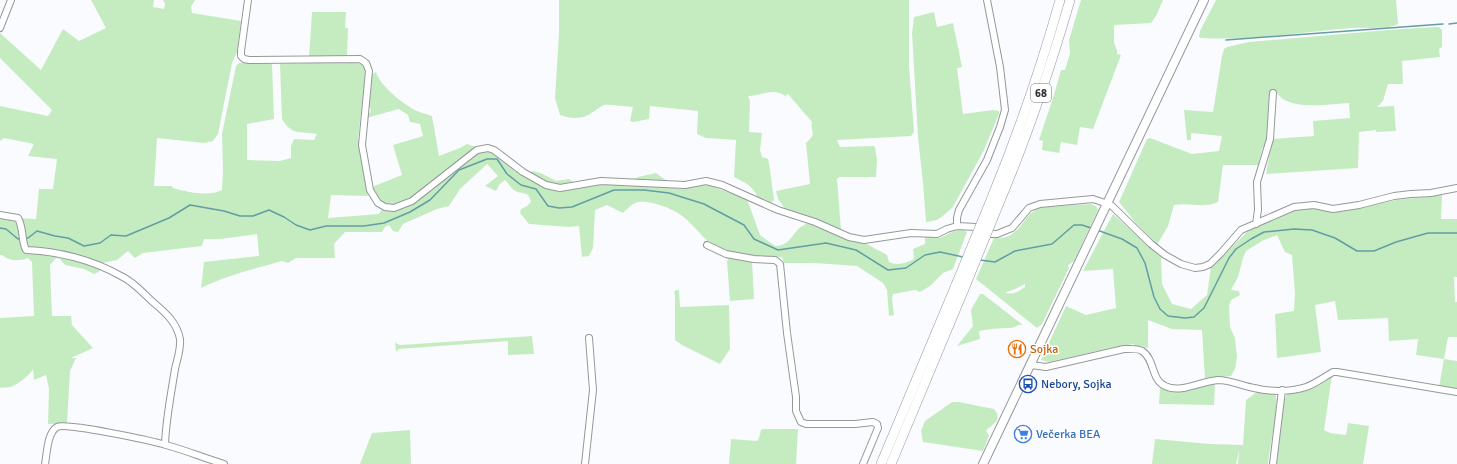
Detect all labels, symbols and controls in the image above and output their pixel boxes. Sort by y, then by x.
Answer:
road number: 68 [1031,84,1051,102]
restaurant icon: Sojka [1007,339,1027,359]
place label: Sojka [1030,342,1058,357]
bus stop icon: Nebory, Sojka [1018,374,1038,394]
place label: Nebory, Sojka [1041,377,1112,392]
supermarket icon: Večerka BEA [1013,424,1033,444]
place label: Večerka BEA [1036,427,1101,442]

